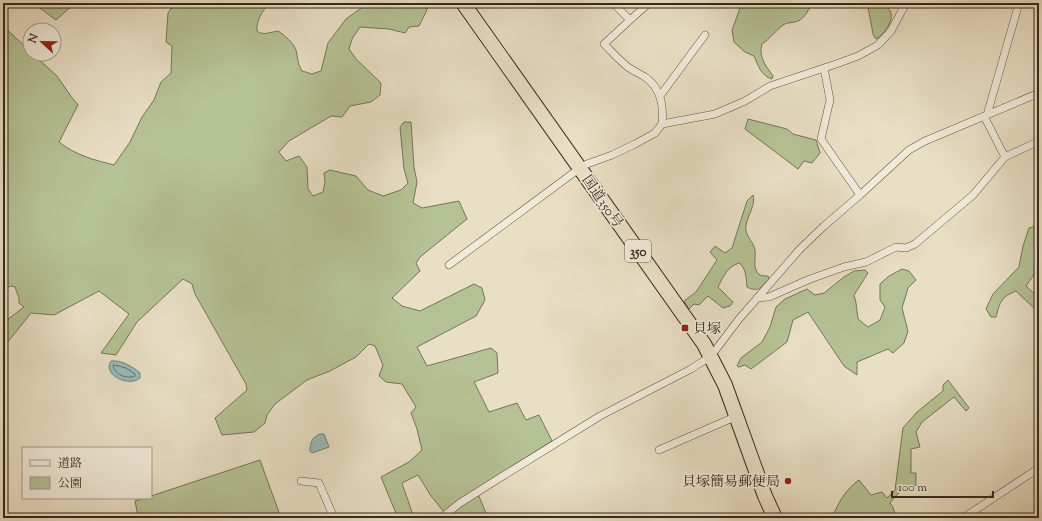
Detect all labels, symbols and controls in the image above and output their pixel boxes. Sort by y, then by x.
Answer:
north arrow [22,22,62,62]
text: N [24,31,43,47]
street label: 国道350号 [576,172,627,232]
road number: 350 [625,240,651,262]
place label: 貝塚 [693,320,721,340]
marker: 貝塚 [680,323,690,333]
legend [22,447,152,499]
text: 道路 [58,455,82,473]
place label: 貝塚簡易郵便局 [682,473,780,493]
scale bar [892,473,993,499]
text: 公園 [58,475,82,493]
marker: 貝塚簡易郵便局 [783,476,793,486]
text: 100 m [898,479,927,497]

